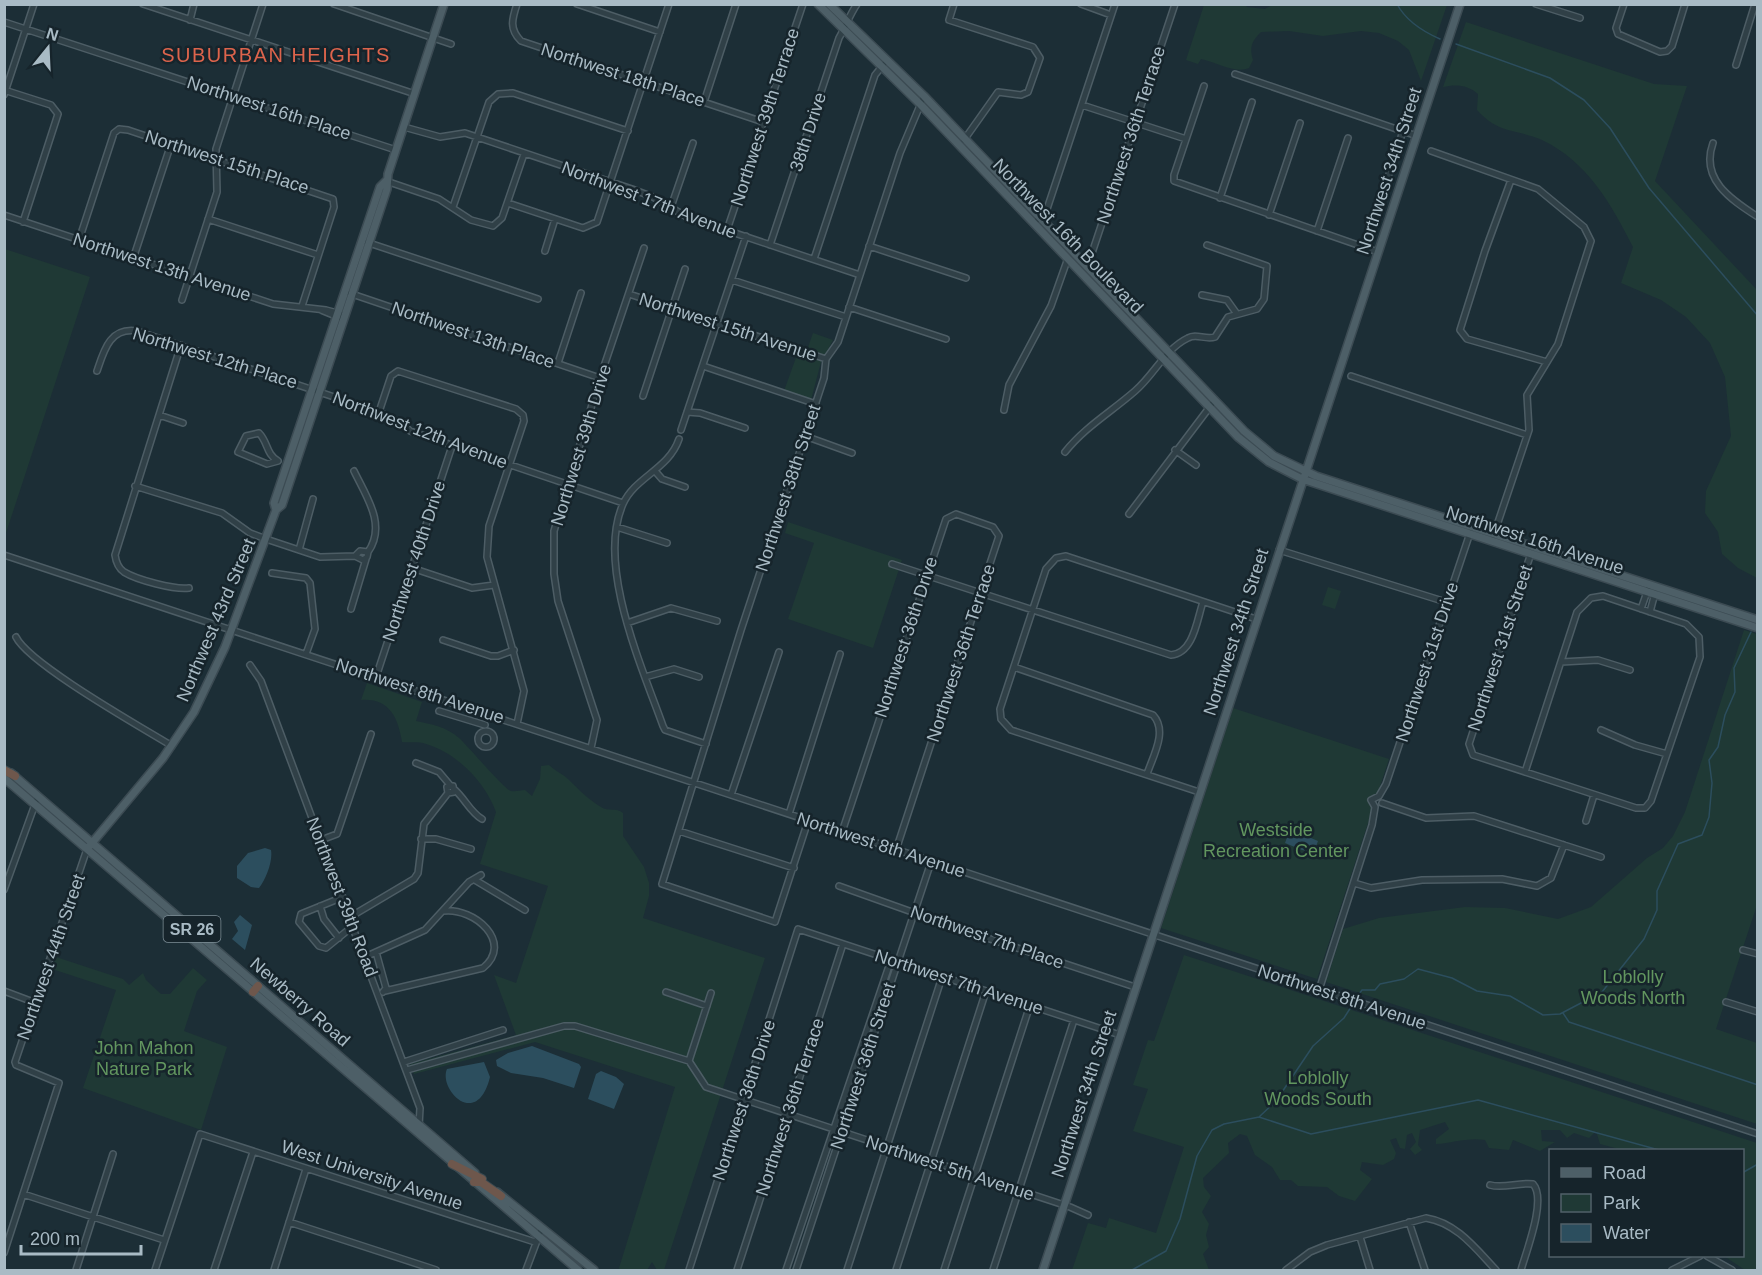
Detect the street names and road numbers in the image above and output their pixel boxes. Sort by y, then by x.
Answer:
street label: Northwest 39th Terrace [727,26,803,208]
street label: Northwest 18th Place [539,39,707,111]
street label: Northwest 36th Terrace [1093,44,1169,226]
street label: Northwest 16th Place [185,72,353,144]
street label: Northwest 34th Street [1353,85,1425,257]
street label: 38th Drive [786,90,830,174]
street label: Northwest 15th Place [143,126,311,198]
street label: Northwest 16th Boulevard [989,155,1147,317]
street label: Northwest 17th Avenue [559,157,739,243]
street label: Northwest 13th Avenue [71,229,253,305]
street label: Northwest 15th Avenue [637,289,819,365]
street label: Northwest 13th Place [389,298,557,372]
street label: Northwest 12th Place [130,323,300,393]
street label: Northwest 39th Drive [547,362,615,528]
street label: Northwest 12th Avenue [330,387,510,473]
street label: Northwest 38th Street [752,402,824,574]
street label: Northwest 40th Drive [379,478,449,644]
street label: Northwest 16th Avenue [1444,502,1626,578]
street label: Northwest 43rd Street [173,536,259,704]
street label: Northwest 34th Street [1200,546,1272,718]
street label: Northwest 36th Drive [871,554,941,720]
street label: Northwest 36th Terrace [923,562,999,744]
street label: Northwest 31st Street [1464,563,1536,733]
street label: Northwest 31st Drive [1392,579,1462,745]
street label: Northwest 8th Avenue [333,654,507,728]
street label: Northwest 8th Avenue [794,808,968,882]
street label: Northwest 39th Road [302,814,382,980]
street label: Northwest 44th Street [13,871,89,1043]
street label: Northwest 7th Place [908,901,1066,973]
road number: SR 26 [164,916,220,942]
street label: Northwest 7th Avenue [872,945,1046,1019]
street label: Newberry Road [246,953,354,1051]
street label: Northwest 8th Avenue [1255,960,1429,1034]
street label: Northwest 36th Street [827,980,899,1152]
street label: Northwest 34th Street [1048,1008,1120,1180]
street label: Northwest 36th Terrace [752,1016,828,1198]
street label: Northwest 36th Drive [709,1017,779,1183]
street label: Northwest 5th Avenue [863,1131,1037,1205]
street label: West University Avenue [279,1136,465,1214]

